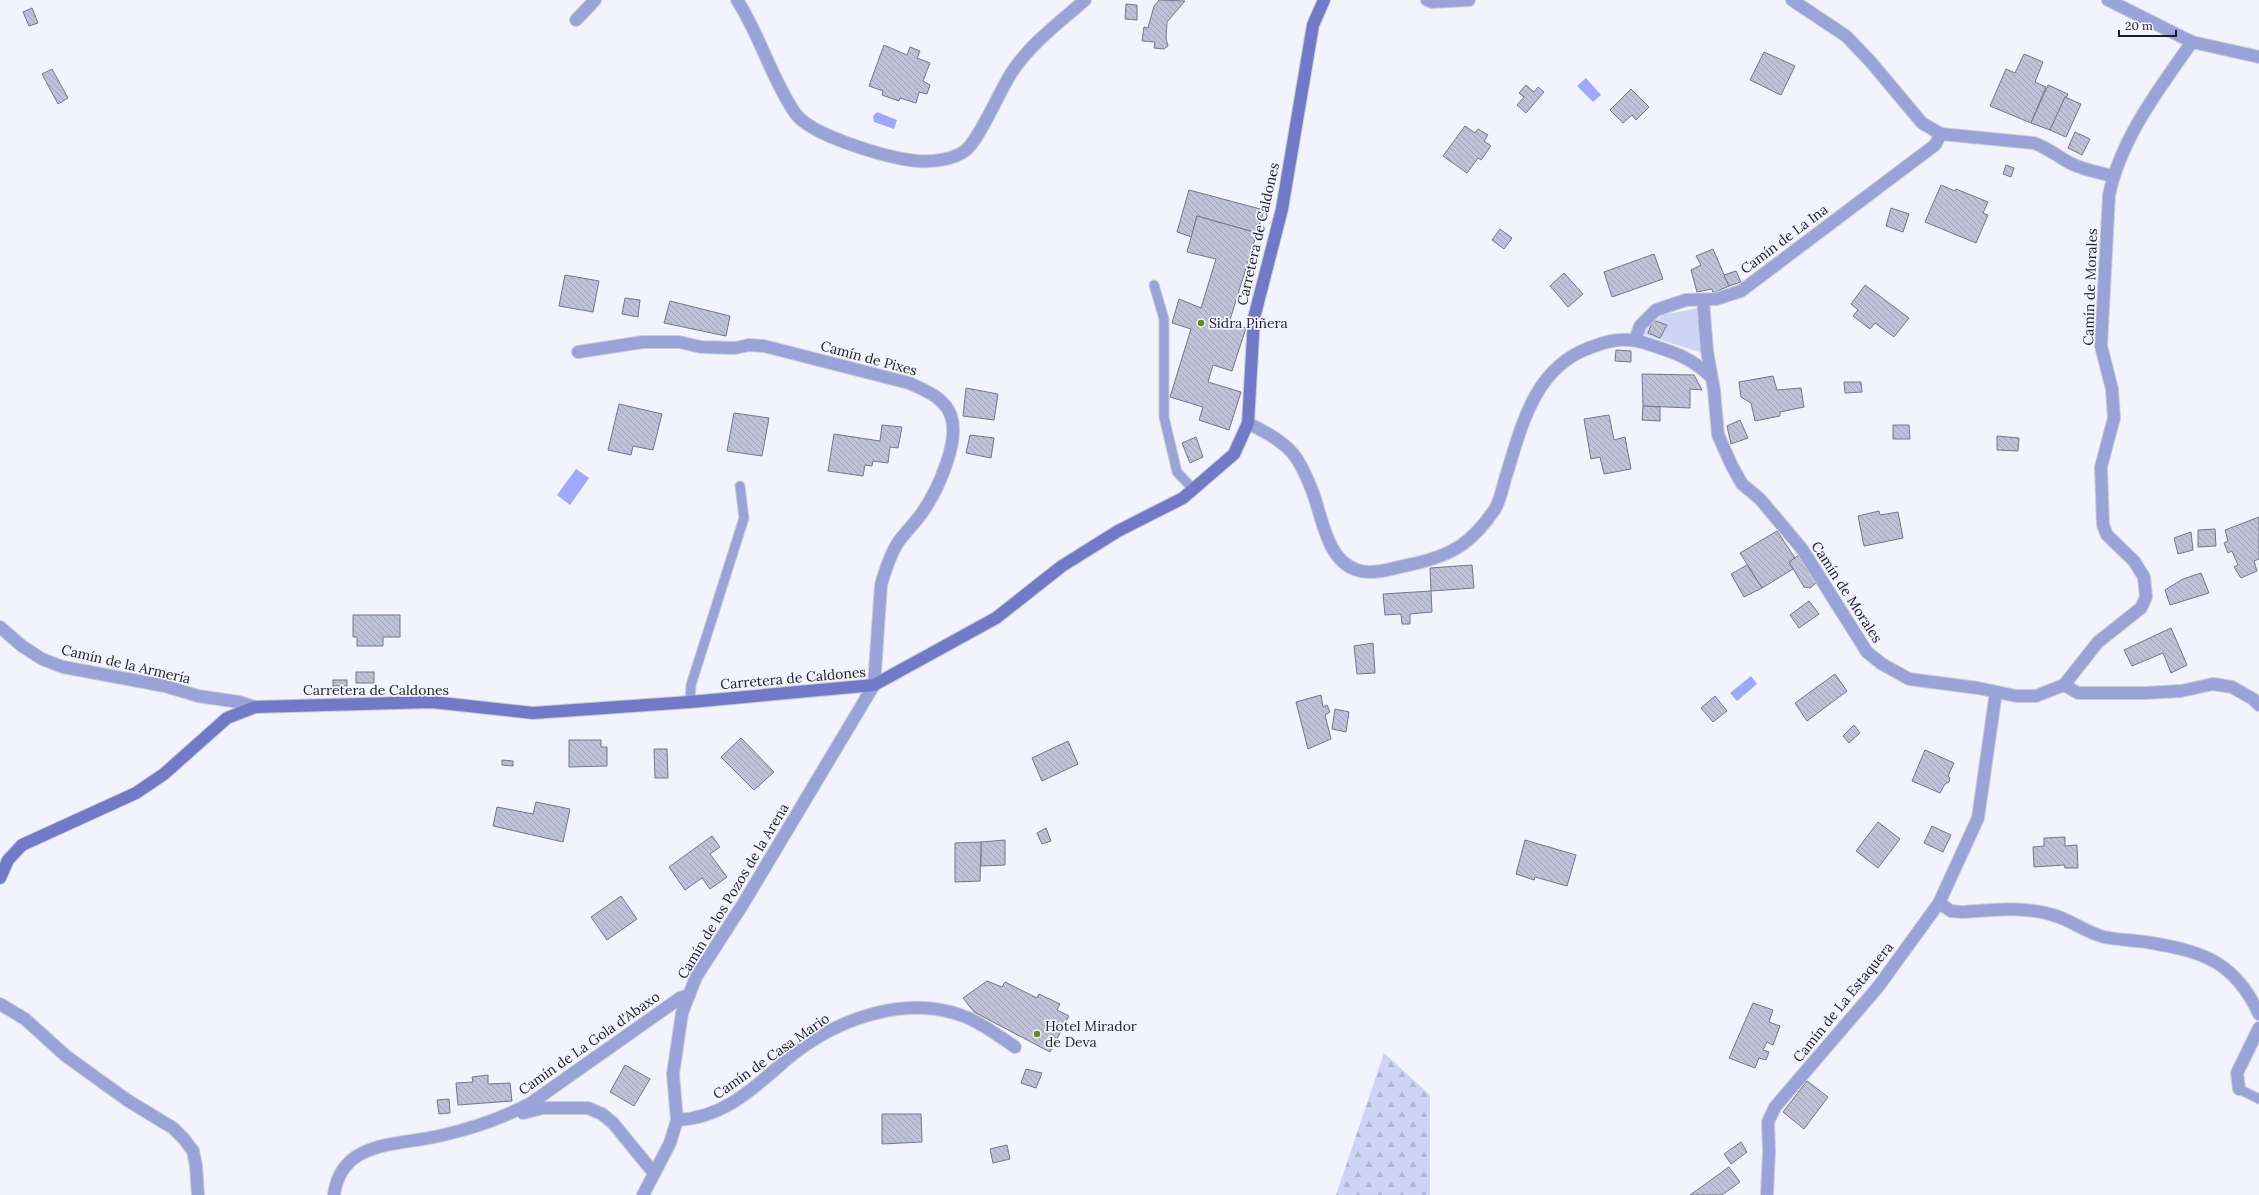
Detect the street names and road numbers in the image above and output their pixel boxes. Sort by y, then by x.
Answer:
street label: Carretera de Caldones [1233,161,1283,307]
street label: Camín de La Ina [1737,200,1831,278]
street label: Camín de Morales [2079,228,2101,346]
street label: Camín de Pixes [819,336,919,380]
street label: Camín de Morales [1808,538,1886,646]
street label: Camín de la Armería [60,640,192,688]
street label: Carretera de Caldones [719,663,867,693]
street label: Carretera de Caldones [303,681,449,699]
street label: Camín de los Pozos de la Arena [673,800,793,982]
street label: Camín de La Estaquera [1789,938,1897,1066]
street label: Camín de La Gola d'Abaxo [515,987,663,1099]
street label: Camín de Casa Mario [709,1009,833,1103]

